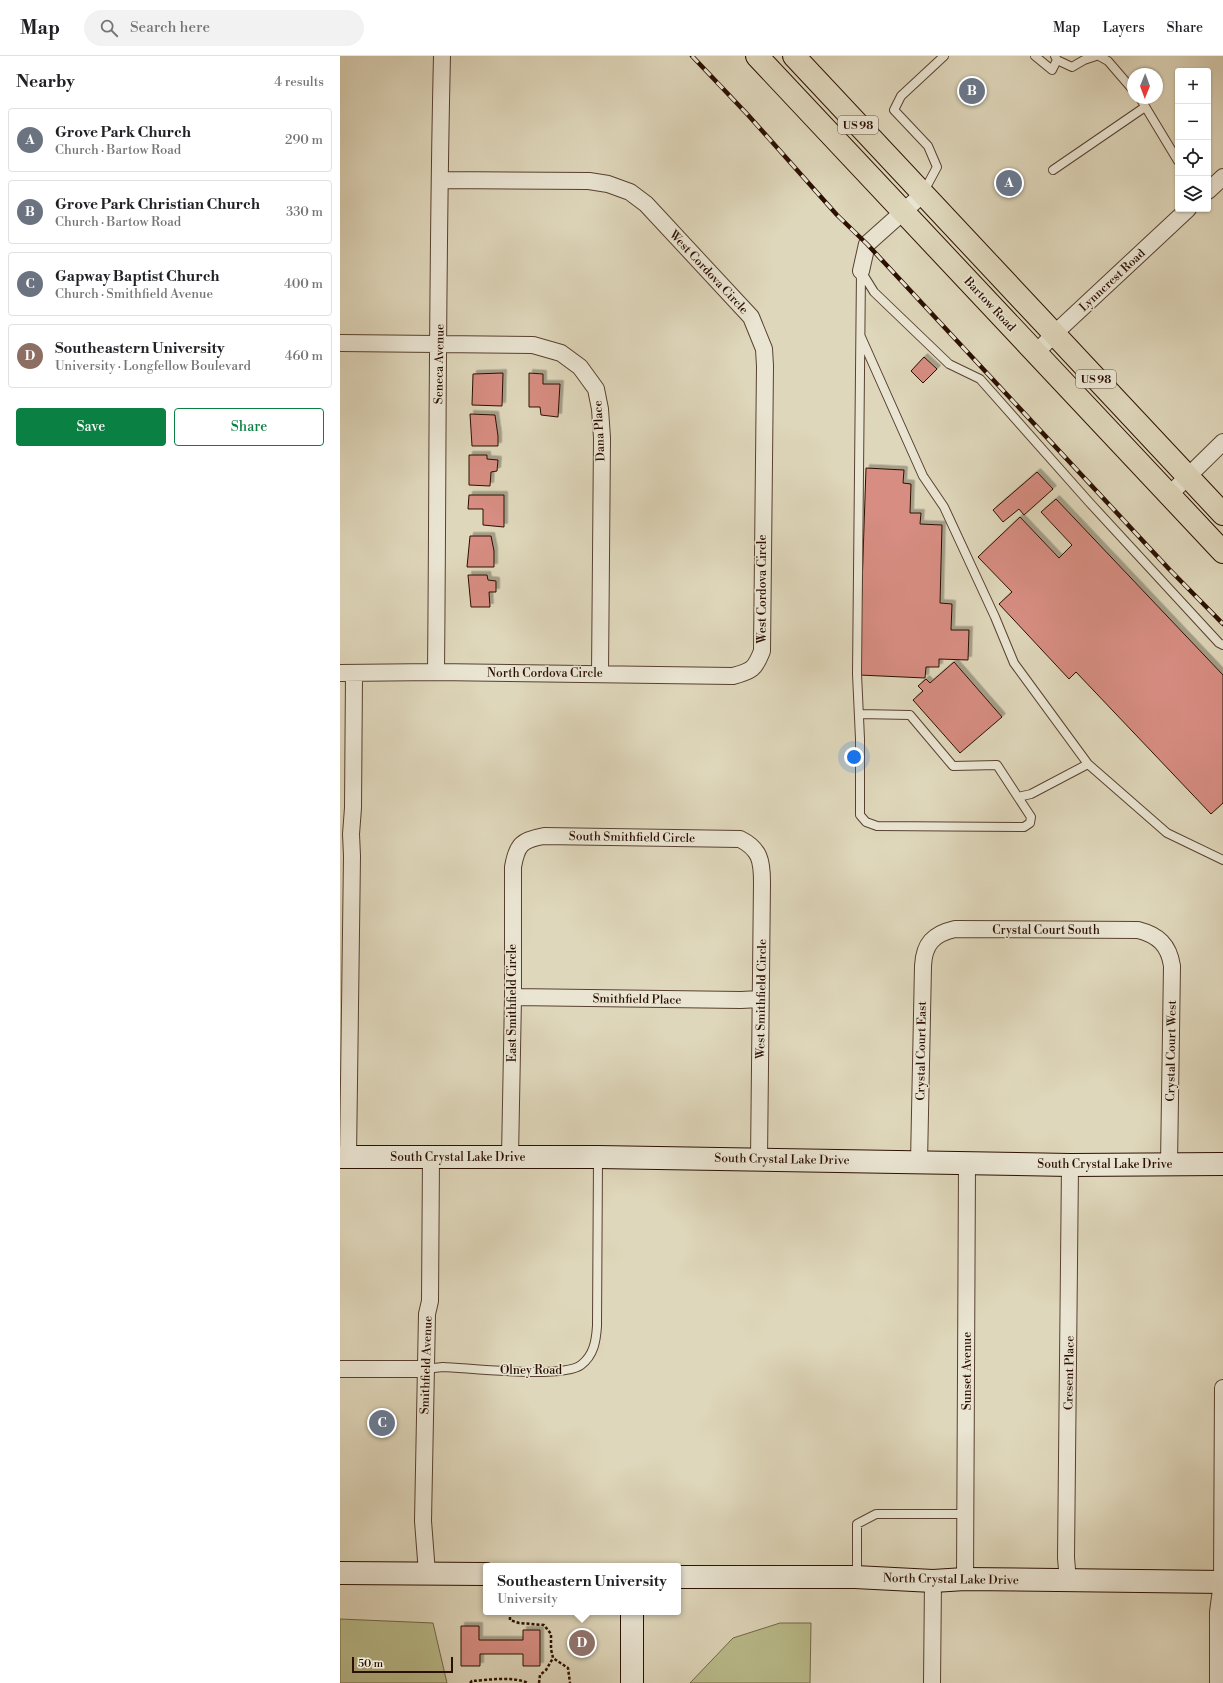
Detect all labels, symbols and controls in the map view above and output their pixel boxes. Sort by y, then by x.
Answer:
search box [84,10,364,46]
text: Map [20,16,60,40]
icon: search [98,17,120,39]
text: Search here [130,18,210,37]
text: Map [1053,19,1080,37]
text: Layers [1102,19,1145,37]
text: Share [1167,19,1203,37]
north arrow [1127,68,1163,104]
map controls [1175,68,1211,212]
button: + [1175,68,1211,104]
text: Nearby [16,71,75,93]
text: 4 results [274,74,324,90]
pin: B [959,76,985,106]
button: − [1175,104,1211,140]
road number: US 98 [838,116,878,134]
text: Grove Park Church [55,123,191,142]
text: A [25,132,35,148]
text: 290 m [285,132,323,148]
button: locate [1175,140,1211,176]
text: Church · Bartow Road [55,142,181,158]
pin: A [996,168,1022,198]
button: layers [1175,176,1211,212]
text: Grove Park Christian Church [55,195,260,214]
text: B [25,204,35,220]
text: 330 m [286,204,323,220]
text: Church · Bartow Road [55,214,181,230]
street label: West Cordova Circle [665,227,751,317]
street label: Lynncrest Road [1076,246,1149,315]
text: Gapway Baptist Church [55,267,220,286]
street label: Bartow Road [960,273,1019,335]
text: C [25,276,35,292]
text: 400 m [284,276,323,292]
text: Church · Smithfield Avenue [55,286,213,302]
street label: Seneca Avenue [431,324,448,404]
text: Southeastern University [55,339,224,358]
text: D [25,348,35,364]
text: 460 m [285,348,323,364]
text: University · Longfellow Boulevard [55,358,251,374]
road number: US 98 [1076,370,1116,388]
street label: Dana Place [590,400,609,462]
button: Save [16,408,166,446]
button: Share [174,408,324,446]
street label: West Cordova Circle [755,535,770,644]
street label: North Cordova Circle [487,666,603,681]
your location [844,747,864,767]
street label: South Smithfield Circle [569,829,695,846]
street label: Crystal Court South [992,923,1100,938]
street label: West Smithfield Circle [753,939,770,1060]
street label: East Smithfield Circle [505,944,520,1062]
street label: Smithfield Place [592,991,682,1008]
street label: Crystal Court West [1163,999,1180,1102]
street label: Crystal Court East [913,1000,930,1101]
street label: South Crystal Lake Drive [390,1150,526,1165]
street label: South Crystal Lake Drive [714,1151,850,1168]
street label: South Crystal Lake Drive [1037,1157,1173,1172]
street label: Smithfield Avenue [417,1315,436,1415]
street label: Sunset Avenue [960,1332,975,1410]
street label: Cresent Place [1061,1336,1078,1410]
street label: Olney Road [500,1363,562,1378]
pin: C [369,1408,395,1438]
popup [483,1563,681,1615]
street label: North Crystal Lake Drive [883,1571,1019,1588]
text: Southeastern University [497,1572,667,1591]
text: University [497,1591,558,1607]
pin: D [569,1628,595,1658]
scale bar [352,1655,453,1674]
text: 50 m [358,1657,383,1671]

